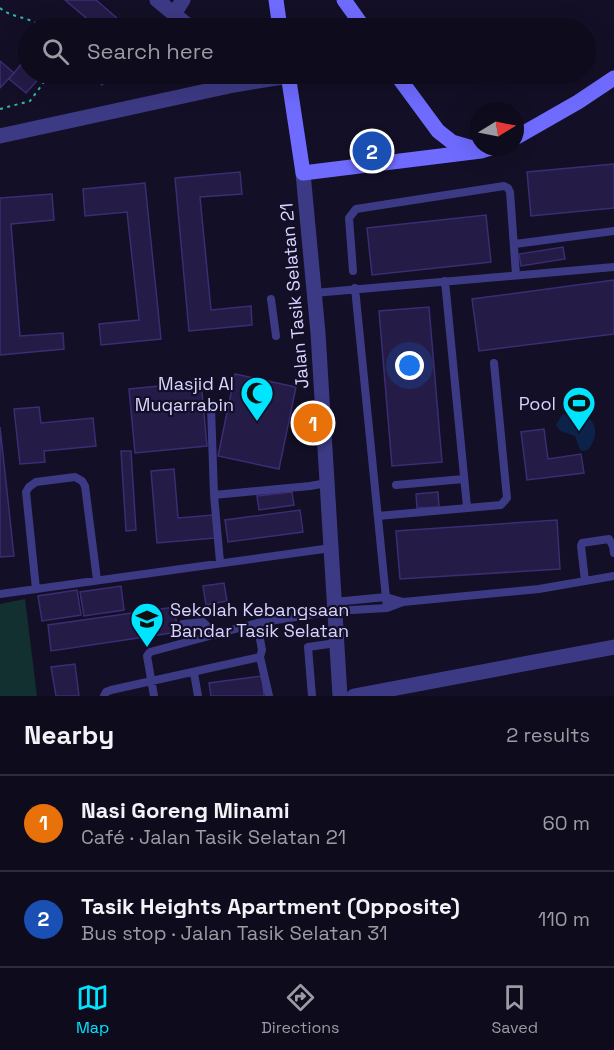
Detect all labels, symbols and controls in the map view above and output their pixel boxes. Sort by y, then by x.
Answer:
search box [18,18,596,84]
icon: search [39,35,72,68]
text: Search here [87,37,214,65]
north arrow [470,102,524,156]
pin: 2 [352,128,392,174]
street label: Jalan Tasik Selatan 21 [274,202,314,390]
your location [395,351,424,380]
place label: Masjid Al Muqarrabin [135,372,234,416]
mosque icon: Masjid Al Muqarrabin [239,375,275,422]
sports icon: Pool [561,385,597,432]
place label: Pool [519,392,556,415]
pin: 1 [294,400,332,446]
place label: Sekolah Kebangsaan Bandar Tasik Selatan [170,598,349,642]
school or university icon: Sekolah Kebangsaan Bandar Tasik Selatan [129,601,165,648]
text: Nearby [24,718,114,752]
text: 2 results [506,722,590,748]
text: Nasi Goreng Minami [81,796,290,824]
text: 1 [39,810,48,836]
text: 60 m [543,810,590,836]
text: Café · Jalan Tasik Selatan 21 [81,824,346,850]
text: Tasik Heights Apartment (Opposite) [81,892,460,920]
text: 2 [38,906,49,932]
text: 110 m [538,906,590,932]
text: Bus stop · Jalan Tasik Selatan 31 [81,920,388,946]
tab: Map [76,981,109,1038]
tab: Directions [261,981,340,1038]
tab: Saved [491,981,538,1038]

